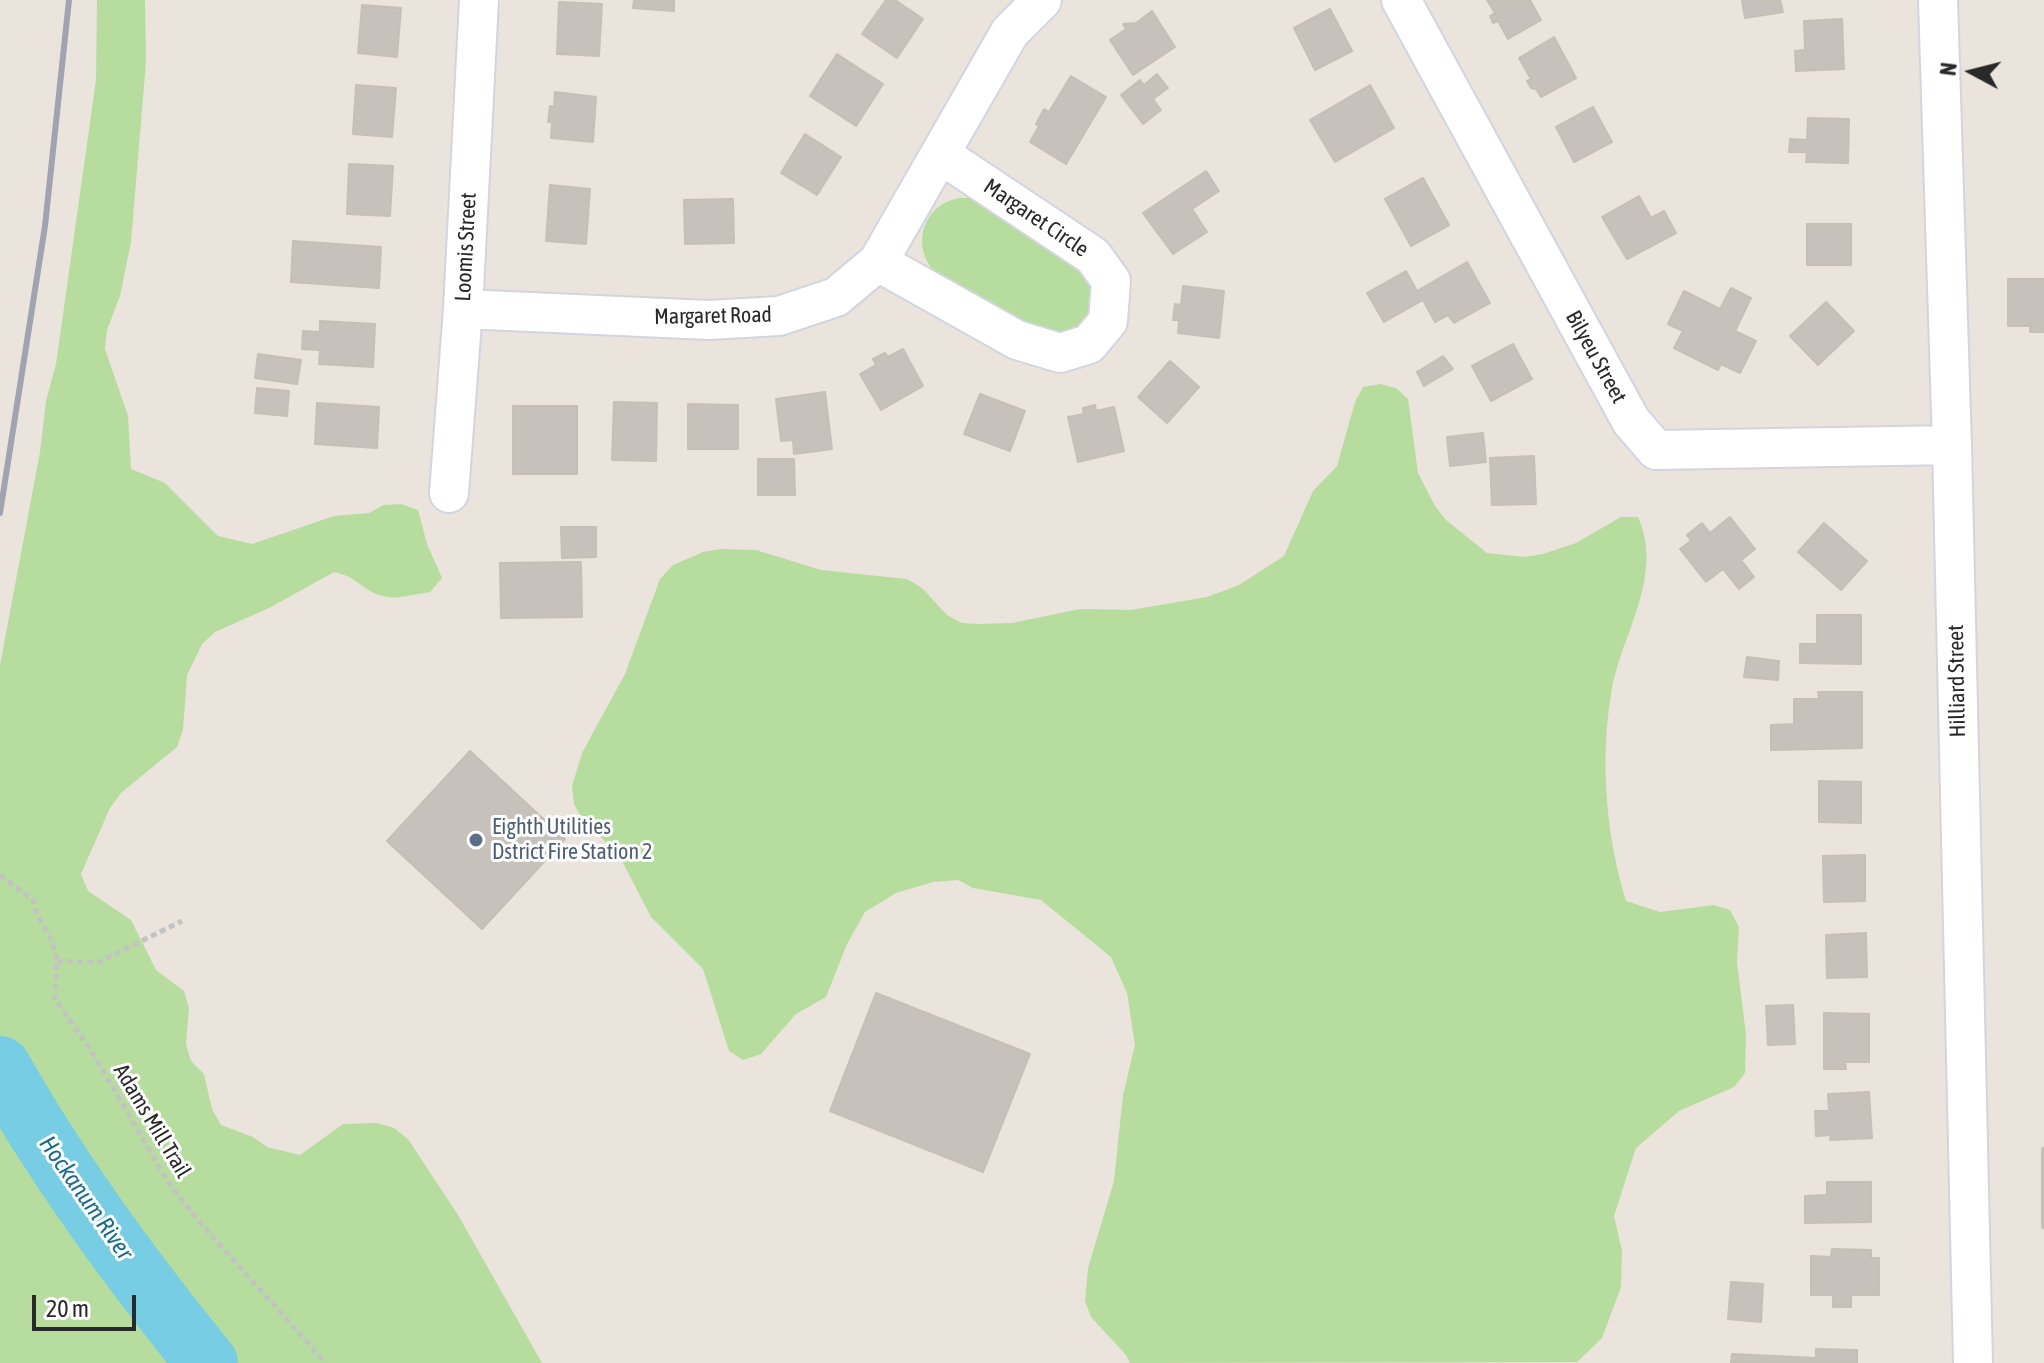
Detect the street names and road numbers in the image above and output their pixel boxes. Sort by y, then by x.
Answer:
street label: Margaret Circle [978,173,1094,263]
street label: Loomis Street [450,192,482,302]
street label: Margaret Road [654,302,772,330]
street label: Bilyeu Street [1560,306,1632,408]
street label: Hilliard Street [1943,624,1971,738]
street label: Adams Mill Trail [108,1059,196,1183]

